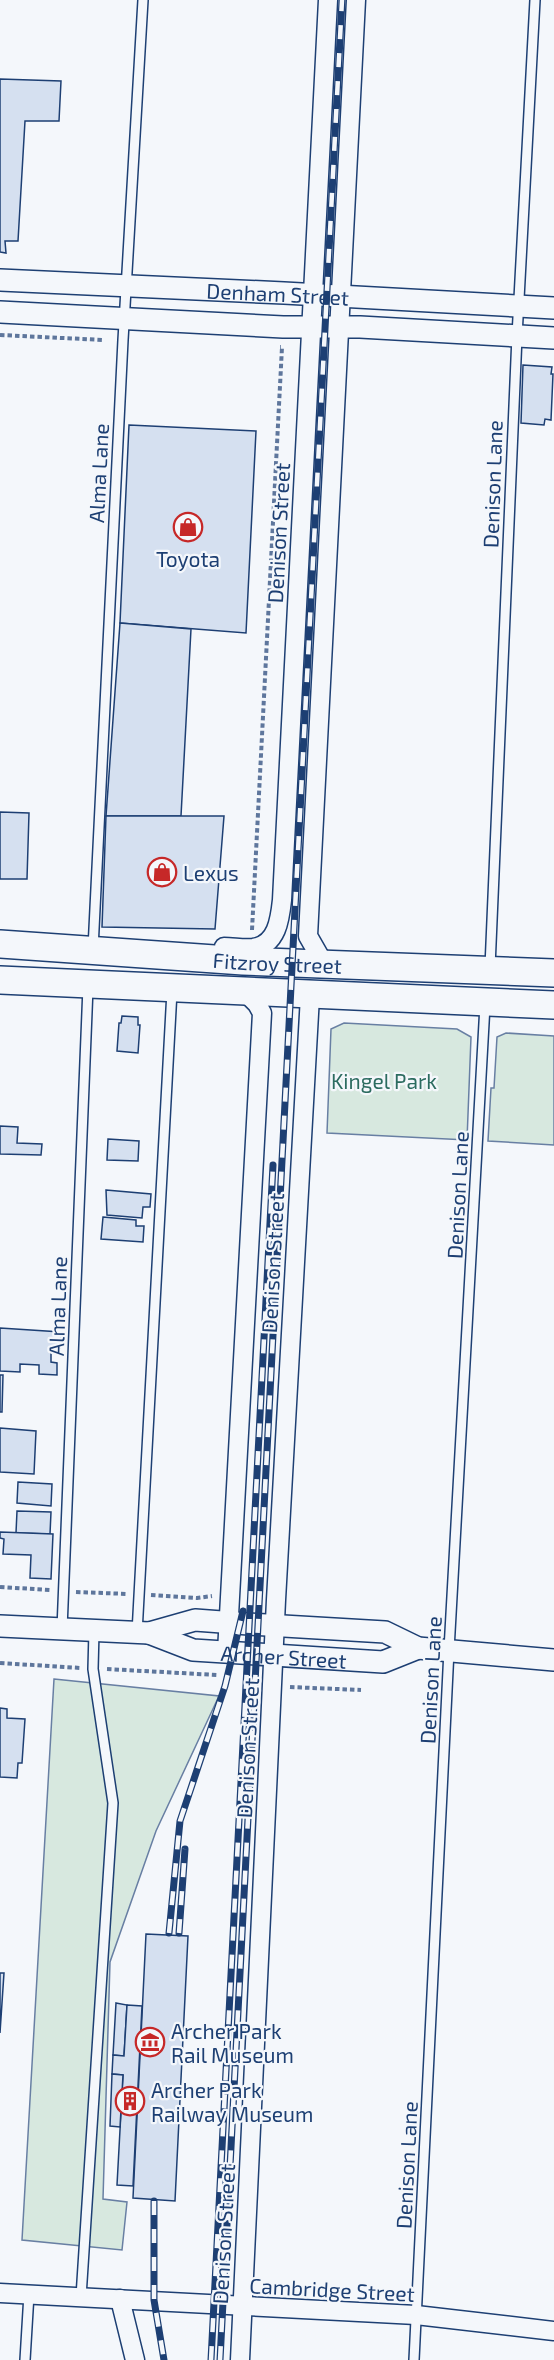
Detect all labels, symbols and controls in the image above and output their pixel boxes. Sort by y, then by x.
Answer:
street label: Denham Street [206,277,350,309]
street label: Denison Lane [477,420,507,548]
street label: Alma Lane [83,423,113,523]
street label: Denison Street [262,462,294,604]
shop icon: Toyota [172,511,204,543]
place label: Toyota [156,546,220,571]
shop icon: Lexus [146,856,178,888]
place label: Lexus [183,860,239,885]
street label: Fitzroy Street [212,946,342,977]
park label: Kingel Park [331,1068,437,1093]
street label: Denison Lane [441,1130,473,1260]
street label: Denison Street [256,1192,288,1334]
street label: Alma Lane [43,1256,71,1356]
street label: Denison Lane [414,1615,446,1745]
street label: Archer Street [220,1639,347,1672]
street label: Denison Street [231,1677,263,1819]
place label: Archer Park Rail Museum [171,2018,294,2067]
museum icon: Archer Park Rail Museum [134,2026,166,2058]
place label: Archer Park Railway Museum [151,2077,313,2126]
building icon: Archer Park Railway Museum [114,2085,146,2117]
street label: Denison Lane [390,2100,422,2230]
street label: Denison Street [207,2163,239,2305]
street label: Cambridge Street [249,2272,415,2306]

